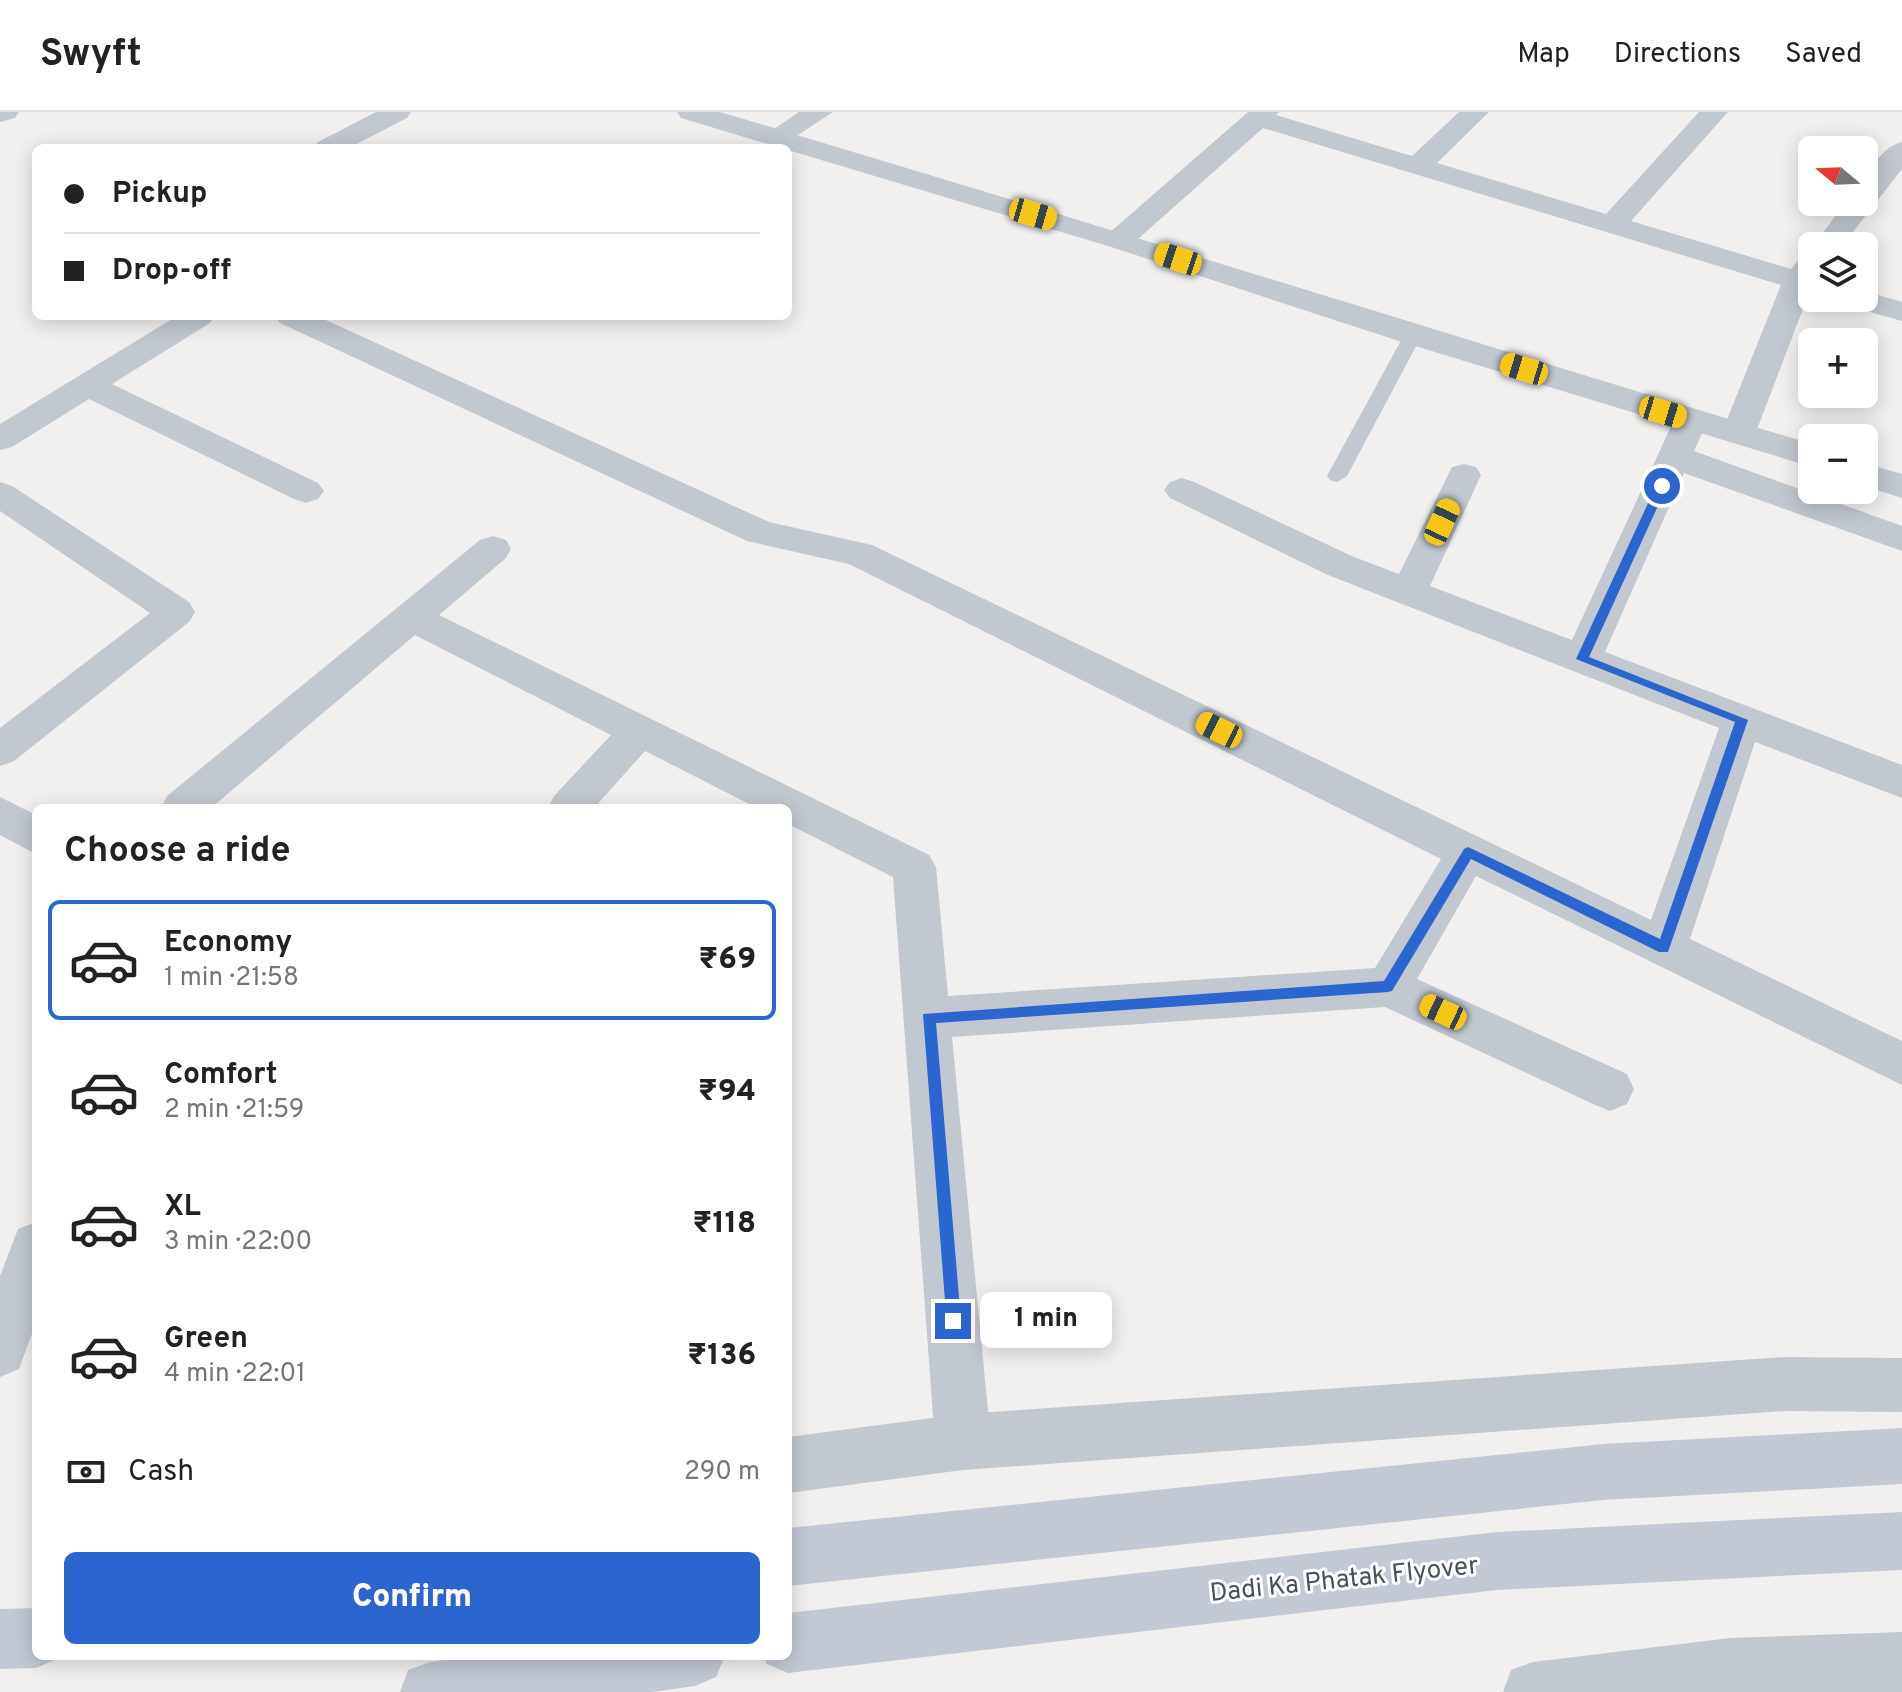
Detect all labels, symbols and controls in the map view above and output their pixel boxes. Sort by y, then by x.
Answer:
text: Swyft [40,31,142,80]
text: Map [1517,37,1570,73]
text: Directions [1614,37,1741,73]
text: Saved [1785,37,1862,73]
north arrow [1798,136,1878,216]
map controls [1798,136,1878,504]
text: Pickup [112,176,207,213]
car [1007,196,1059,232]
button: layers [1798,232,1878,312]
car [1151,240,1205,278]
text: Drop-off [112,253,231,290]
button: + [1798,328,1878,408]
car [1498,351,1550,387]
car [1637,394,1689,430]
button: − [1798,424,1878,504]
route start [1644,468,1680,504]
car [1421,495,1463,549]
car [1192,709,1246,751]
text: Choose a ride [64,829,290,875]
icon: car [68,924,140,996]
text: Economy [164,925,292,962]
text: ₹69 [698,942,756,979]
text: 1 min · 21:58 [164,962,299,995]
car [1416,991,1470,1033]
icon: car [68,1056,140,1128]
text: Comfort [164,1057,277,1094]
text: ₹94 [698,1074,756,1111]
text: 2 min · 21:59 [164,1094,304,1127]
icon: car [68,1188,140,1260]
text: XL [164,1189,201,1226]
text: ₹118 [693,1206,756,1243]
text: 3 min · 22:00 [164,1226,312,1259]
callout: 1 min [981,1293,1113,1349]
route end [935,1303,971,1339]
text: 1 min [1014,1303,1078,1336]
icon: car [68,1320,140,1392]
text: Green [164,1321,248,1358]
text: ₹136 [687,1338,756,1375]
text: 4 min · 22:01 [164,1358,306,1391]
icon: cash [64,1450,108,1494]
text: Cash [128,1454,194,1491]
text: 290 m [684,1456,760,1489]
street label: Dadi Ka Phatak Flyover [1208,1550,1480,1611]
button: Confirm [64,1552,760,1644]

